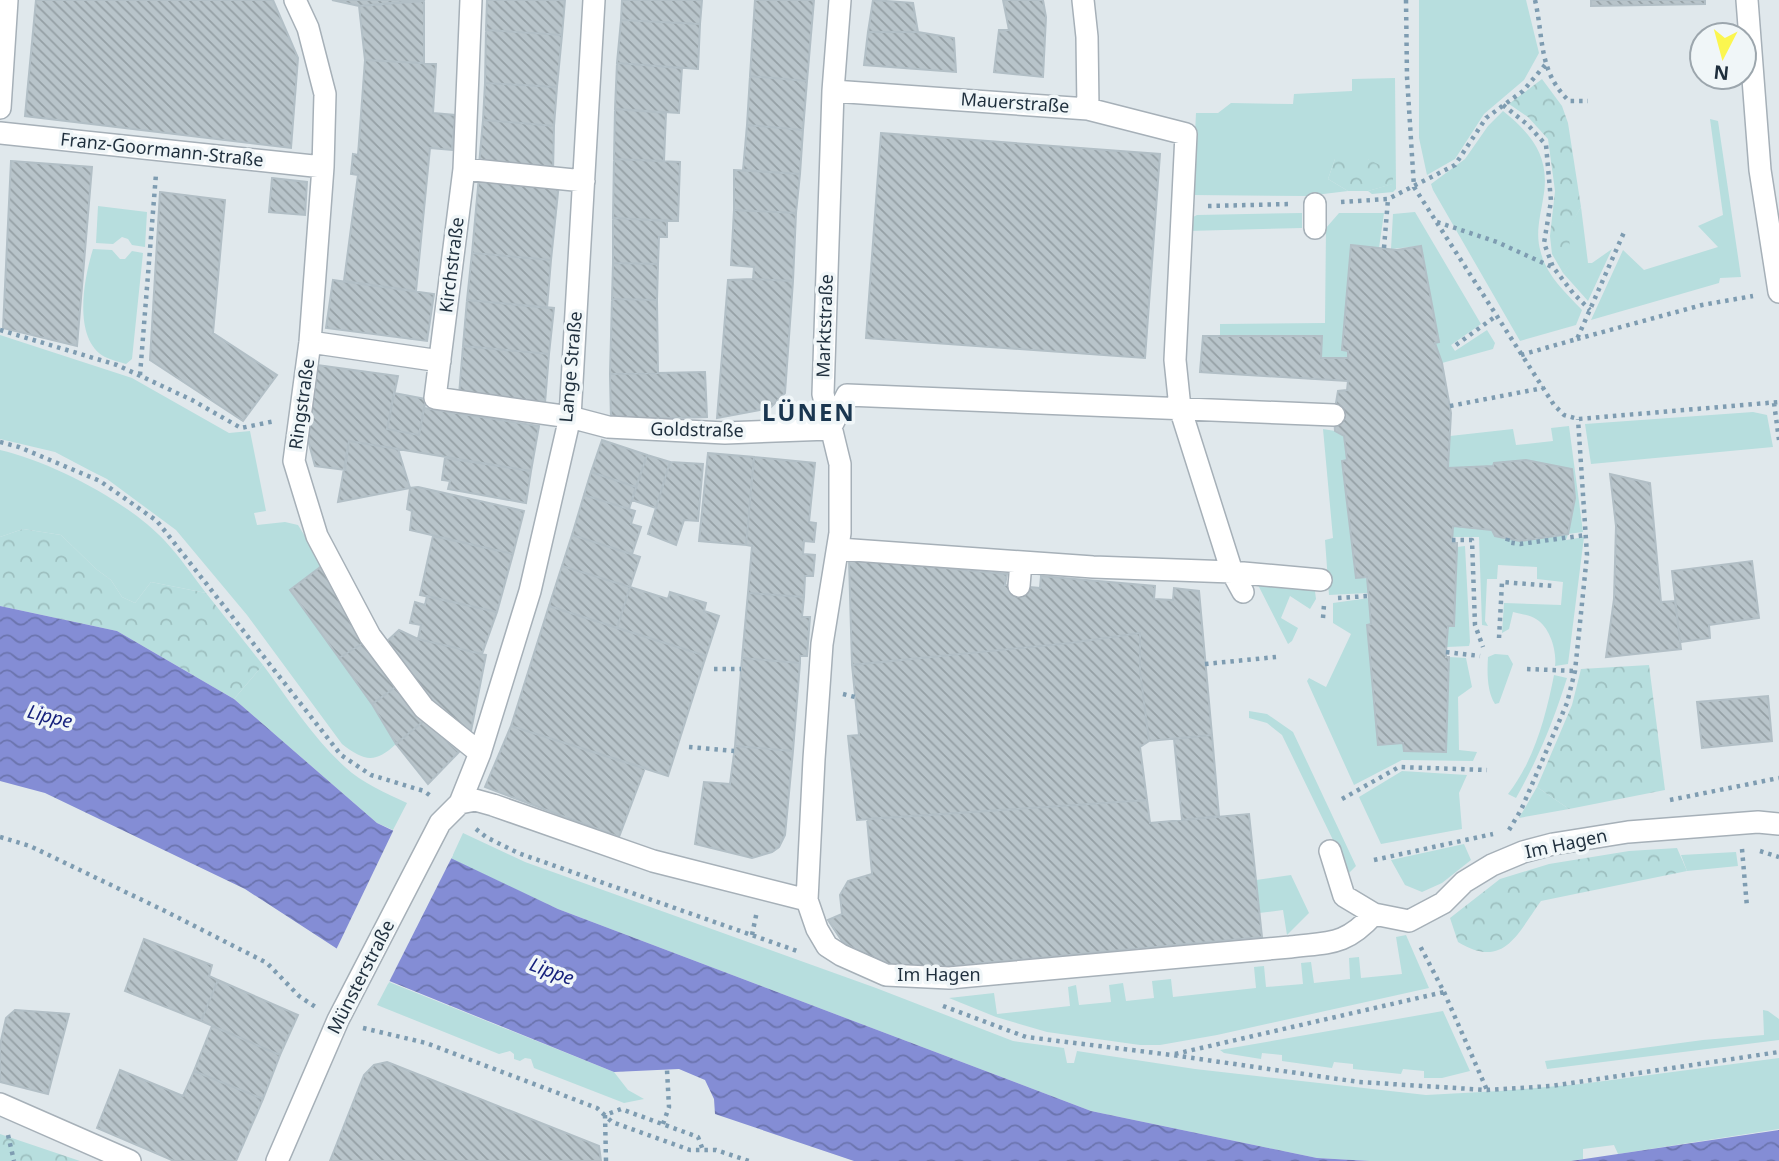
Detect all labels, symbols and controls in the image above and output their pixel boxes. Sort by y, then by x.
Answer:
north arrow [1688,21,1758,91]
text: N [1712,59,1730,87]
street label: Mauerstraße [960,86,1070,118]
street label: Franz-Goormann-Straße [59,126,265,172]
street label: Kirchstraße [433,216,469,314]
street label: Marktstraße [810,274,838,378]
street label: Lange Straße [553,310,587,424]
street label: Ringstraße [283,357,319,451]
district label: LÜNEN [762,395,856,428]
street label: Goldstraße [650,416,744,442]
water label: Lippe [25,698,75,734]
street label: Im Hagen [1523,823,1609,863]
street label: Münsterstraße [321,915,399,1038]
water label: Lippe [526,951,578,991]
street label: Im Hagen [897,962,981,986]

